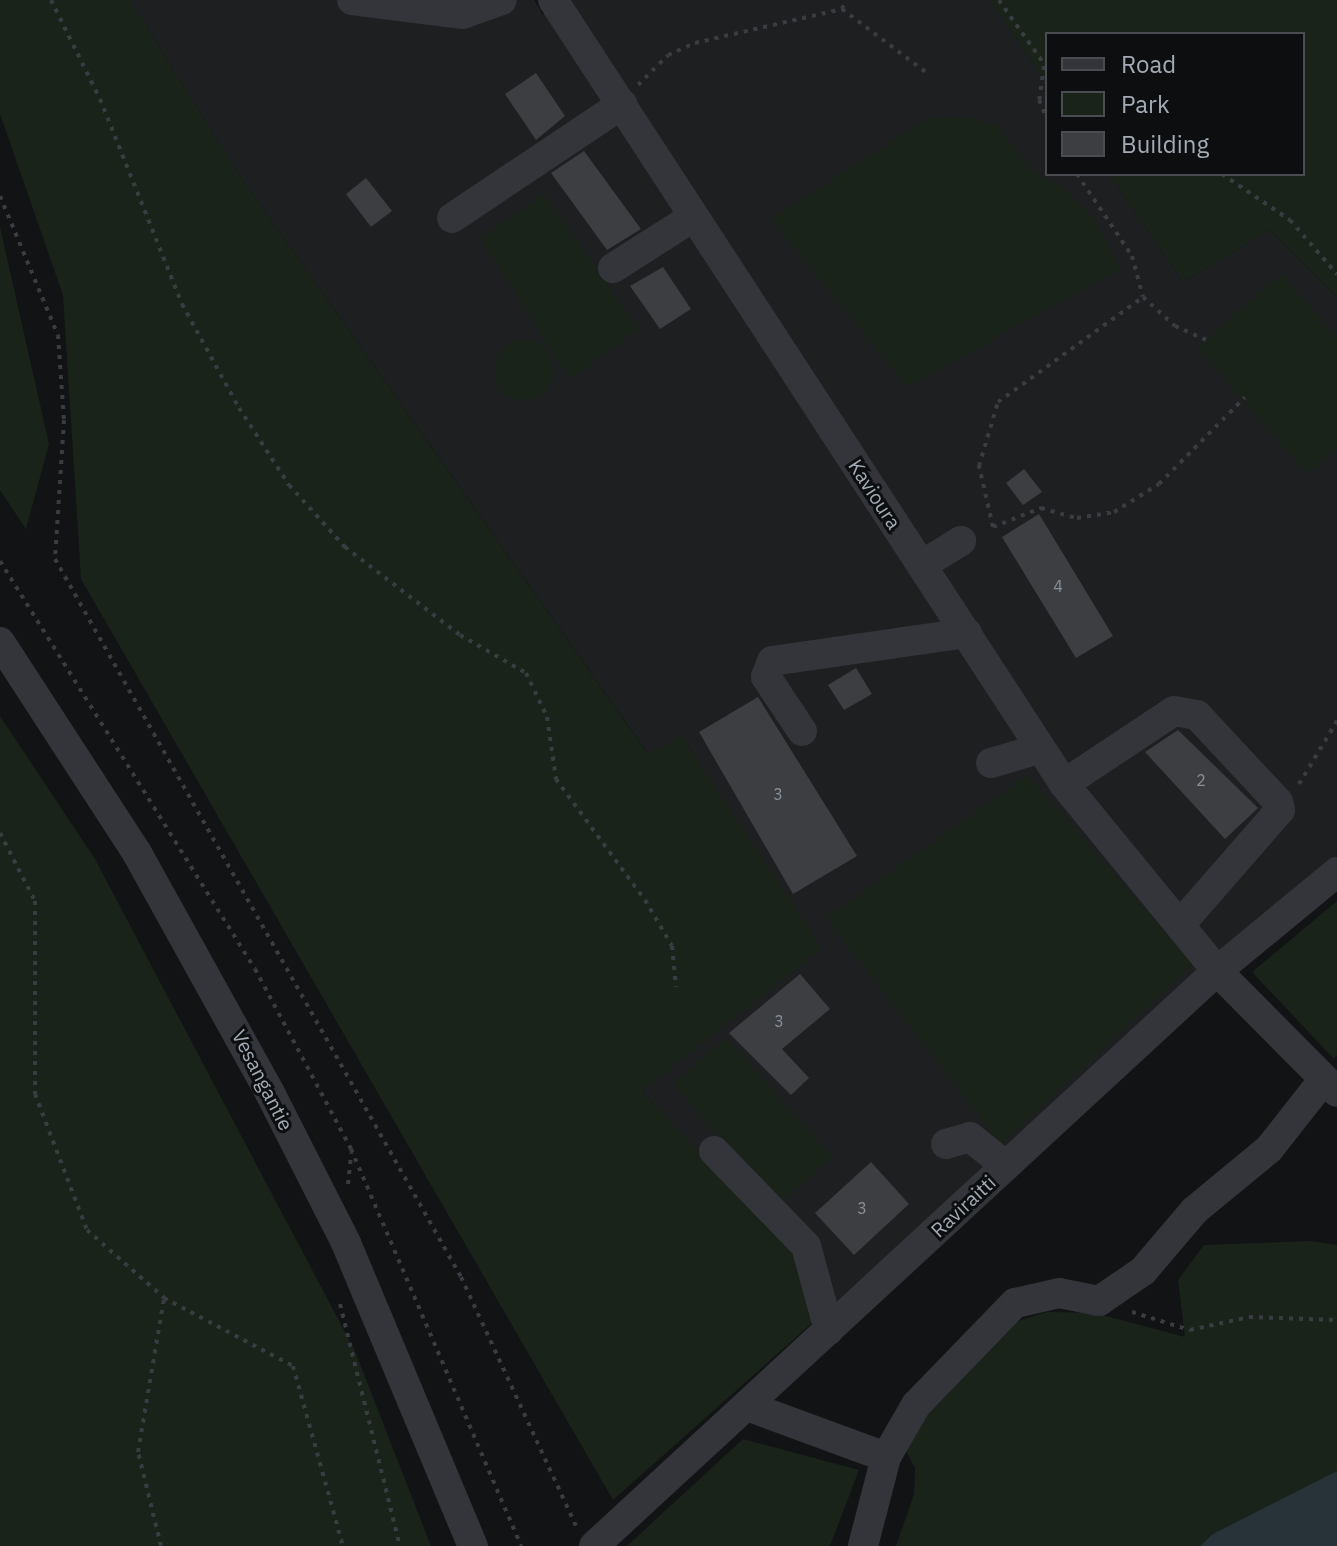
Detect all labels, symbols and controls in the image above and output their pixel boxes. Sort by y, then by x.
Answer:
legend [1045,32,1305,176]
text: Road [1121,48,1176,80]
text: Park [1121,88,1170,120]
text: Building [1121,128,1209,160]
street label: Kavioura [844,455,906,533]
house number: 4 [1053,576,1063,596]
house number: 2 [1196,770,1206,790]
house number: 3 [773,784,783,804]
house number: 3 [774,1011,784,1031]
street label: Vesangantie [227,1026,299,1134]
street label: Raviraitti [926,1170,1000,1242]
house number: 3 [857,1198,867,1218]

